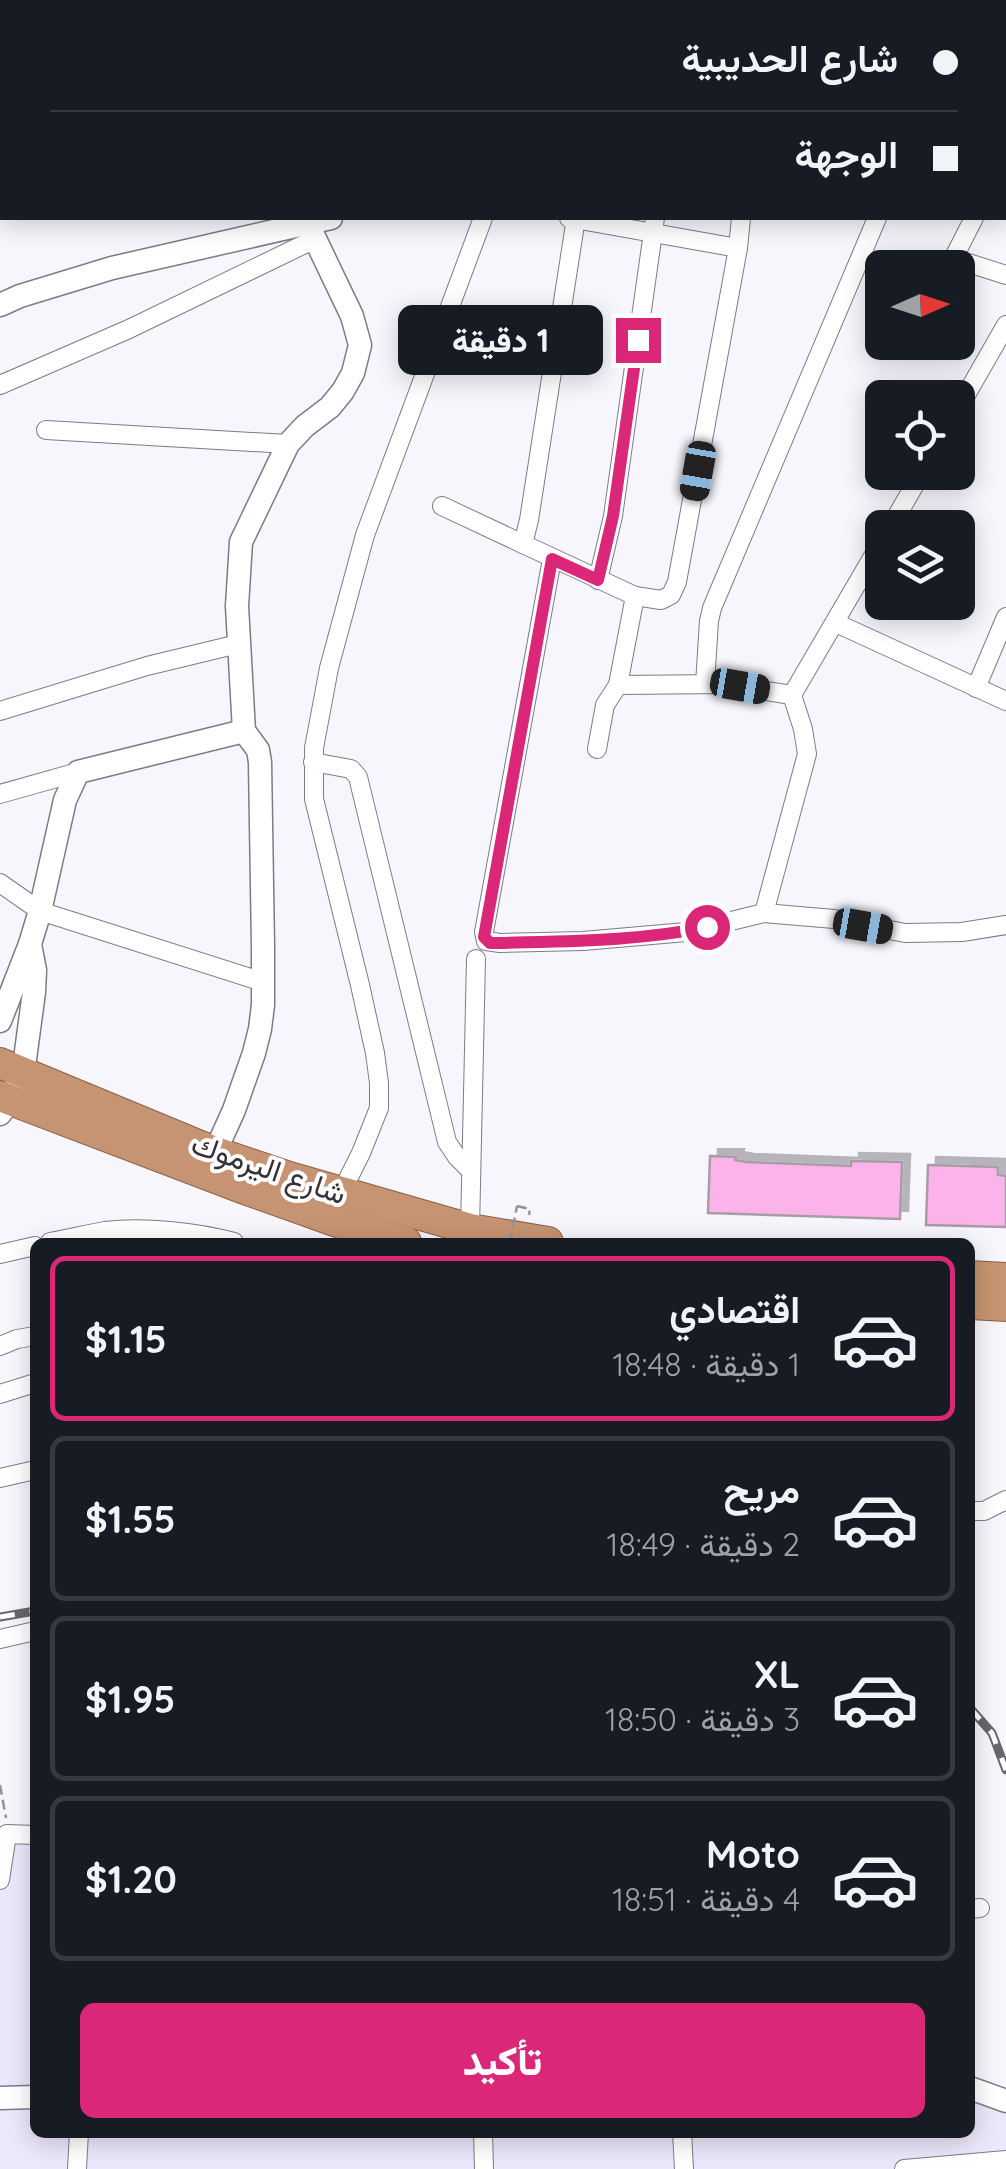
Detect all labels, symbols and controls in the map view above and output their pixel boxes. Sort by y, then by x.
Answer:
text: شارع الحديبية [681,34,898,82]
text: الوجهة [795,130,898,178]
north arrow [865,250,975,360]
map controls [865,250,975,620]
callout: 1 دقيقة [398,305,603,375]
route end [616,318,661,363]
text: 1 دقيقة [452,320,549,360]
button: locate [865,380,975,490]
car [678,439,718,503]
button: layers [865,510,975,620]
car [708,666,772,706]
route start [685,905,730,950]
car [831,906,895,946]
street label: شارع اليرموك [186,1124,351,1214]
text: اقتصادي [669,1285,800,1333]
icon: car [830,1294,920,1384]
text: $1.15 [85,1315,167,1363]
text: 1 دقيقة · 18:48 [612,1344,800,1384]
text: مريح [724,1465,800,1513]
icon: car [830,1474,920,1564]
text: $1.55 [85,1495,176,1543]
text: 2 دقيقة · 18:49 [607,1524,800,1564]
text: XL [754,1650,800,1698]
icon: car [830,1654,920,1744]
text: $1.95 [85,1675,175,1723]
text: 3 دقيقة · 18:50 [605,1699,800,1739]
text: Moto [706,1830,800,1878]
icon: car [830,1834,920,1924]
text: $1.20 [85,1855,177,1903]
text: 4 دقيقة · 18:51 [612,1879,800,1919]
button: تأكيد [80,2003,925,2118]

